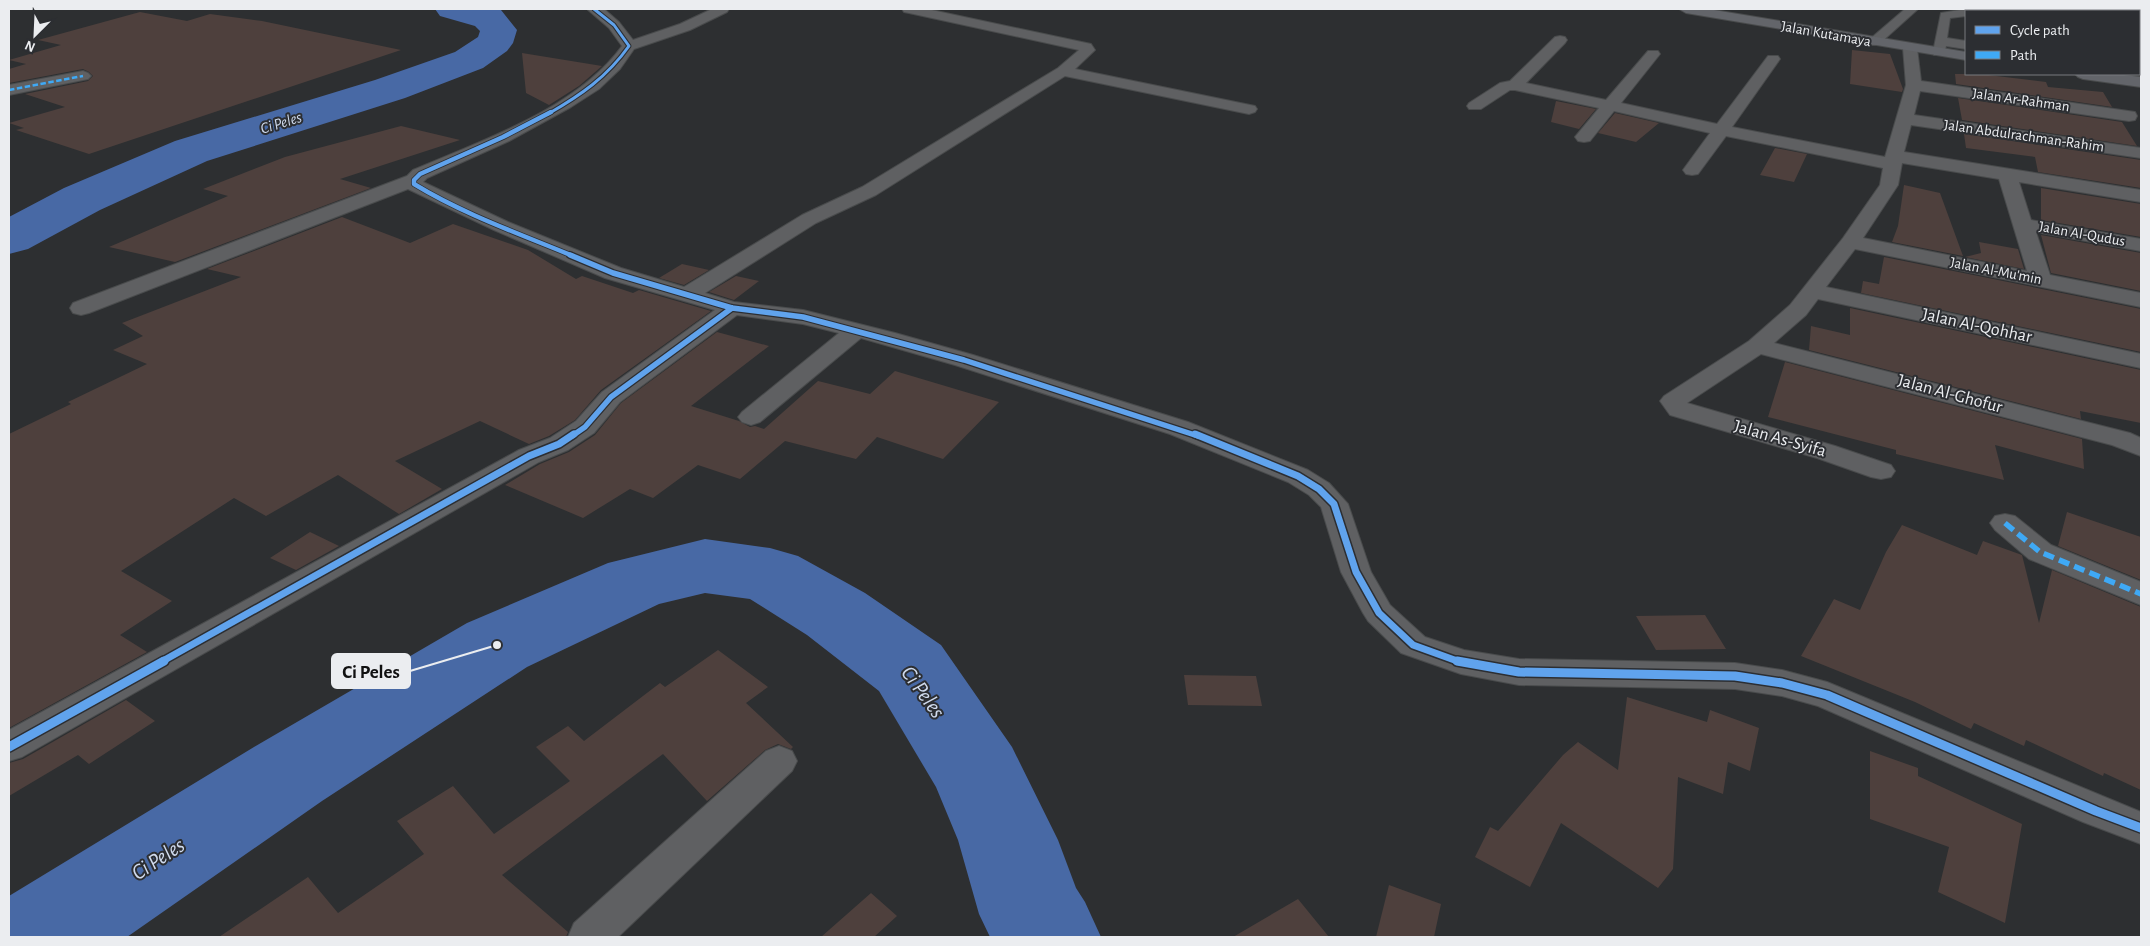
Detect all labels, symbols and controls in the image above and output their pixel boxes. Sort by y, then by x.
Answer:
north arrow [10,10,60,60]
legend [1965,10,2140,75]
street label: Jalan Kutamaya [1780,19,1872,49]
text: Cycle path [2010,23,2070,38]
text: N [23,38,37,54]
text: Path [2010,48,2037,63]
street label: Jalan Ar-Rahman [1971,86,2071,114]
water label: Ci Peles [258,109,304,137]
street label: Jalan Abdulrachman-Rahim [1943,117,2105,155]
street label: Jalan Al-Qudus [2038,219,2126,249]
street label: Jalan Al-Mu'min [1949,255,2043,287]
street label: Jalan Al-Qohhar [1920,306,2034,346]
street label: Jalan Al-Ghofur [1896,371,2004,417]
street label: Jalan As-Syifa [1732,417,1828,461]
callout: Ci Peles [332,654,410,688]
water label: Ci Peles [897,662,949,722]
text: Ci Peles [342,663,400,682]
water label: Ci Peles [128,834,188,884]

